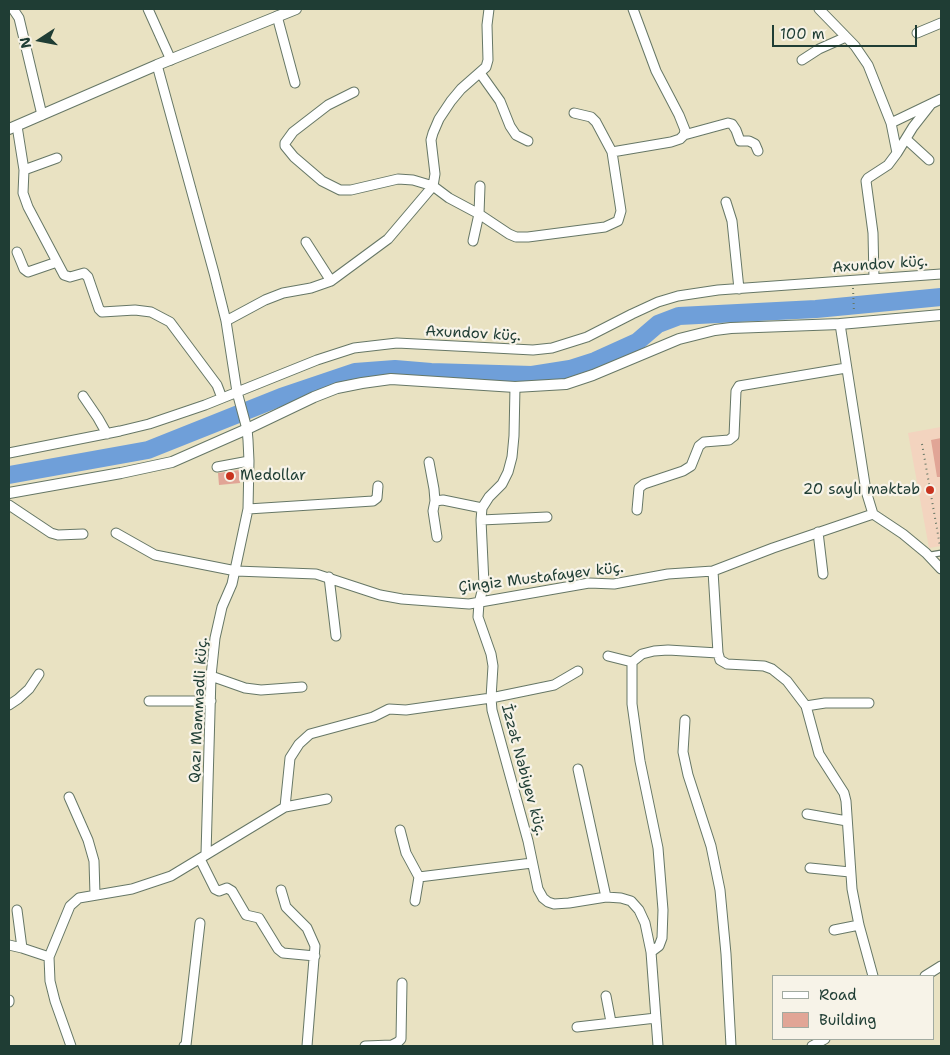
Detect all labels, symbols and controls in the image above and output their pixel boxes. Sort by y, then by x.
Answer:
north arrow [15,15,65,65]
scale bar [775,15,920,47]
text: 100 m [780,24,825,44]
text: N [15,36,35,50]
street label: Axundov küç. [832,253,928,277]
street label: Axundov küç. [425,323,521,345]
place label: Medollar [240,467,306,485]
marker: Medollar [224,470,236,482]
place label: 20 saylı məktəb [803,481,920,499]
marker: 20 saylı məktəb [924,484,936,496]
street label: Çingiz Mustafayev küç. [457,559,625,597]
street label: Qazı Məmmədli küç. [186,637,212,783]
street label: İzzət Nəbiyev küç. [497,702,549,838]
legend [772,975,935,1040]
text: Road [819,985,857,1005]
text: Building [819,1010,876,1030]

